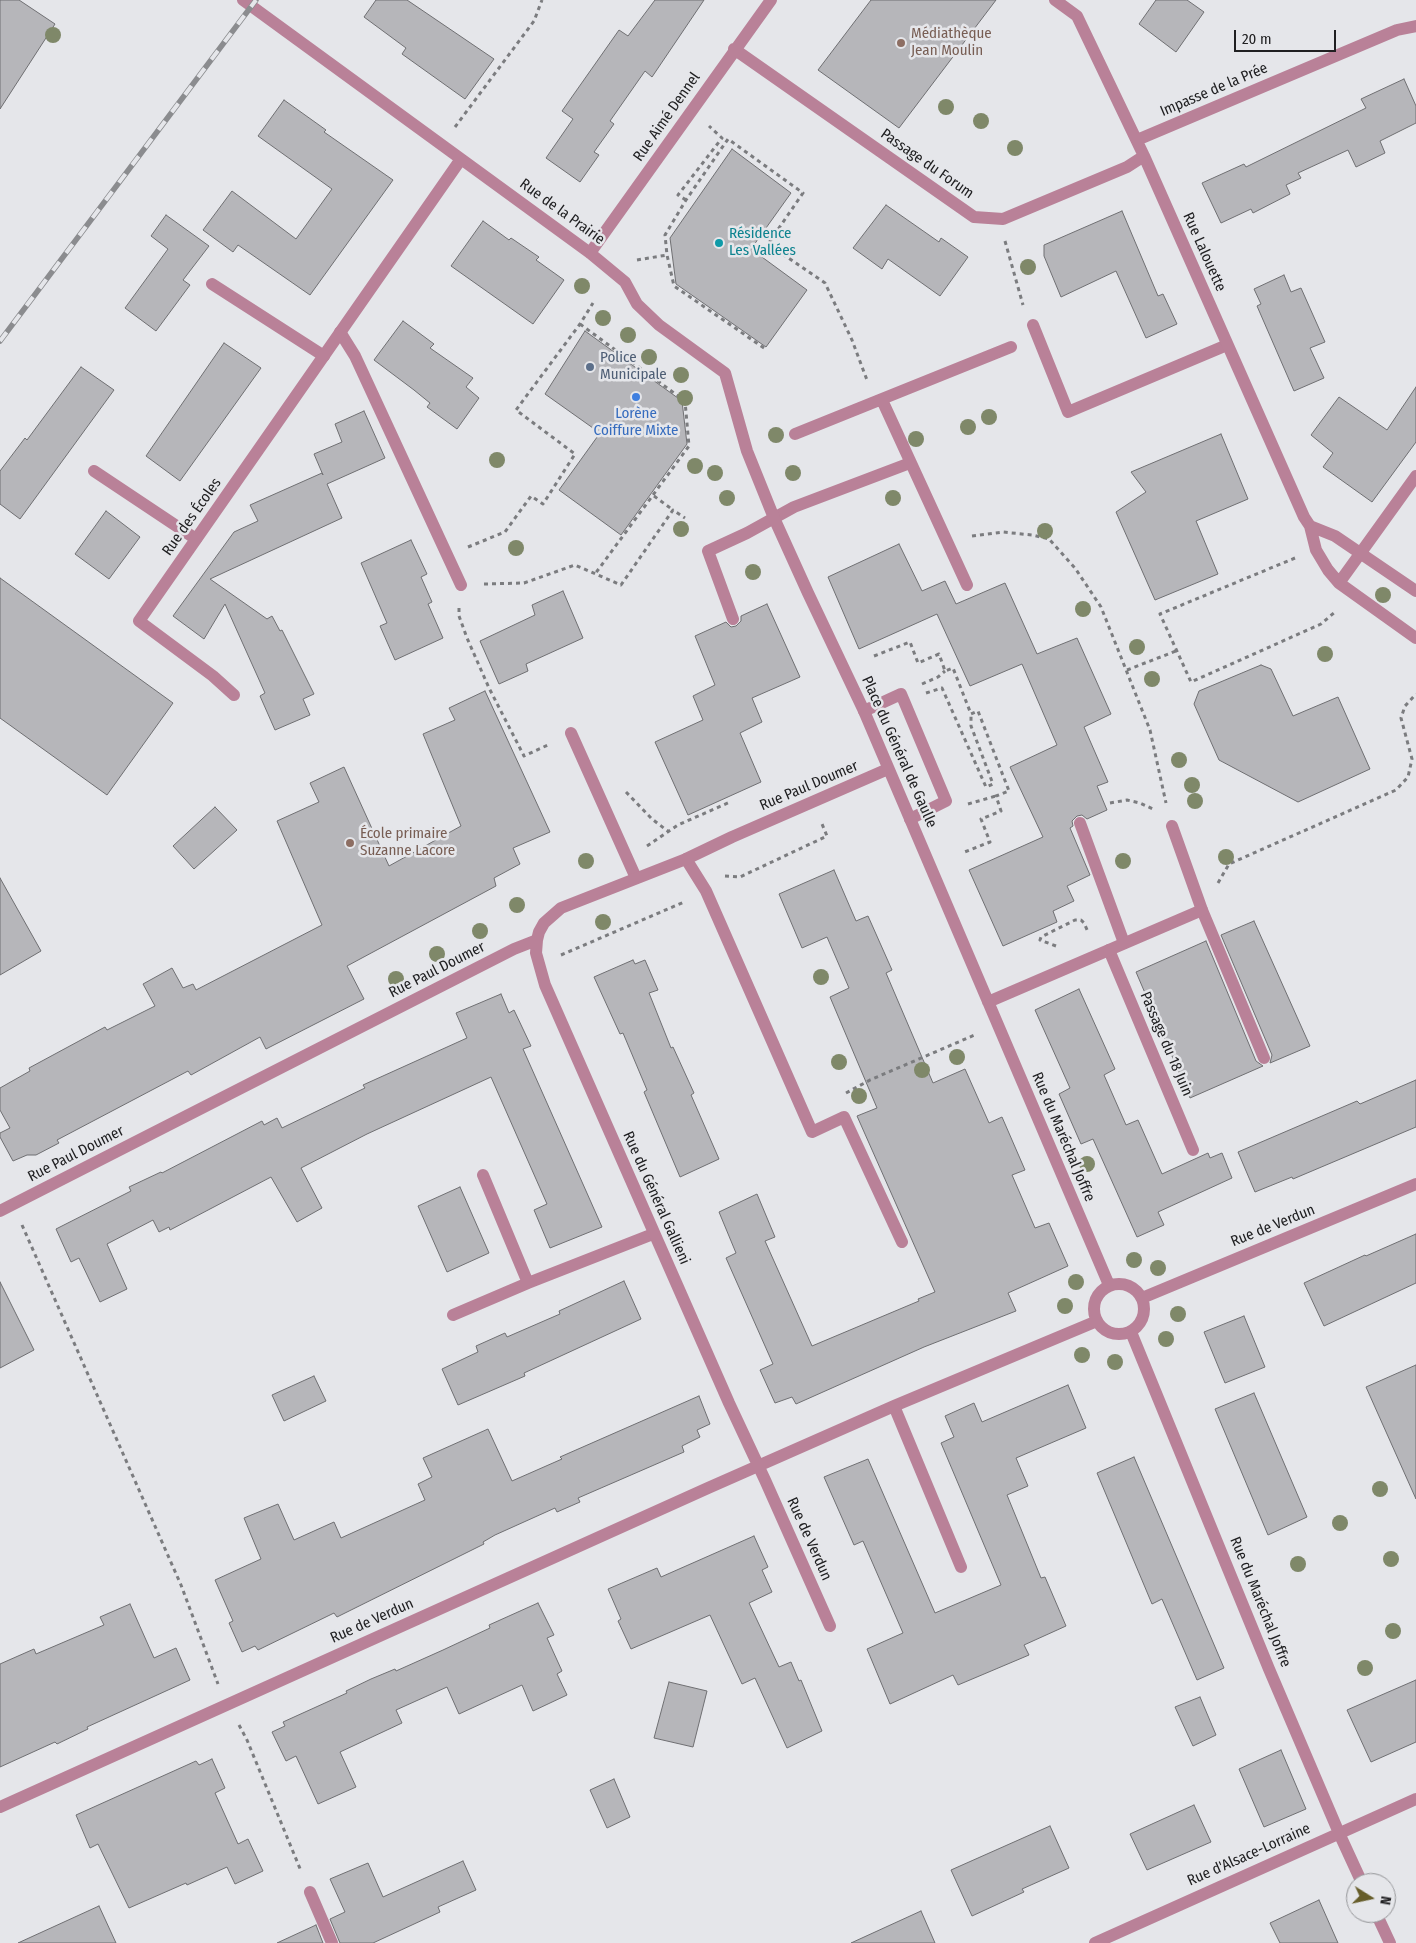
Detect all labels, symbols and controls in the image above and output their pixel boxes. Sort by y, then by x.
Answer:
scale bar [1236,20,1338,52]
place label: Médiathèque Jean Moulin [911,25,992,60]
text: 20 m [1242,30,1272,48]
marker: Médiathèque Jean Moulin [895,37,907,49]
street label: Impasse de la Prée [1158,59,1270,121]
street label: Rue Aimé Dennel [630,69,704,165]
street label: Passage du Forum [877,125,977,203]
street label: Rue de la Prairie [516,175,608,249]
street label: Rue Lalouette [1179,210,1229,294]
place label: Résidence Les Vallées [729,225,796,260]
marker: Résidence Les Vallées [713,237,725,249]
place label: Police Municipale [600,349,667,384]
marker: Police Municipale [584,361,596,373]
marker: Lorène Coiffure Mixte [630,391,642,403]
place label: Lorène Coiffure Mixte [594,405,678,440]
street label: Rue des Écoles [159,475,225,559]
street label: Place du Général de Gaulle [857,673,941,831]
street label: Rue Paul Doumer [757,757,861,815]
place label: École primaire Suzanne Lacore [360,825,455,860]
marker: École primaire Suzanne Lacore [344,837,356,849]
street label: Rue Paul Doumer [386,938,488,1002]
street label: Passage du 18 Juin [1136,989,1196,1099]
street label: Rue du Maréchal Joffre [1028,1070,1098,1204]
street label: Rue Paul Doumer [25,1122,127,1186]
street label: Rue du Général Gallieni [619,1129,693,1267]
street label: Rue de Verdun [1228,1201,1318,1251]
street label: Rue de Verdun [783,1495,835,1583]
street label: Rue du Maréchal Joffre [1226,1534,1294,1670]
street label: Rue de Verdun [328,1595,416,1647]
street label: Rue d'Alsace-Lorraine [1185,1820,1313,1890]
north arrow [1346,1873,1396,1923]
text: N [1376,1895,1394,1906]

